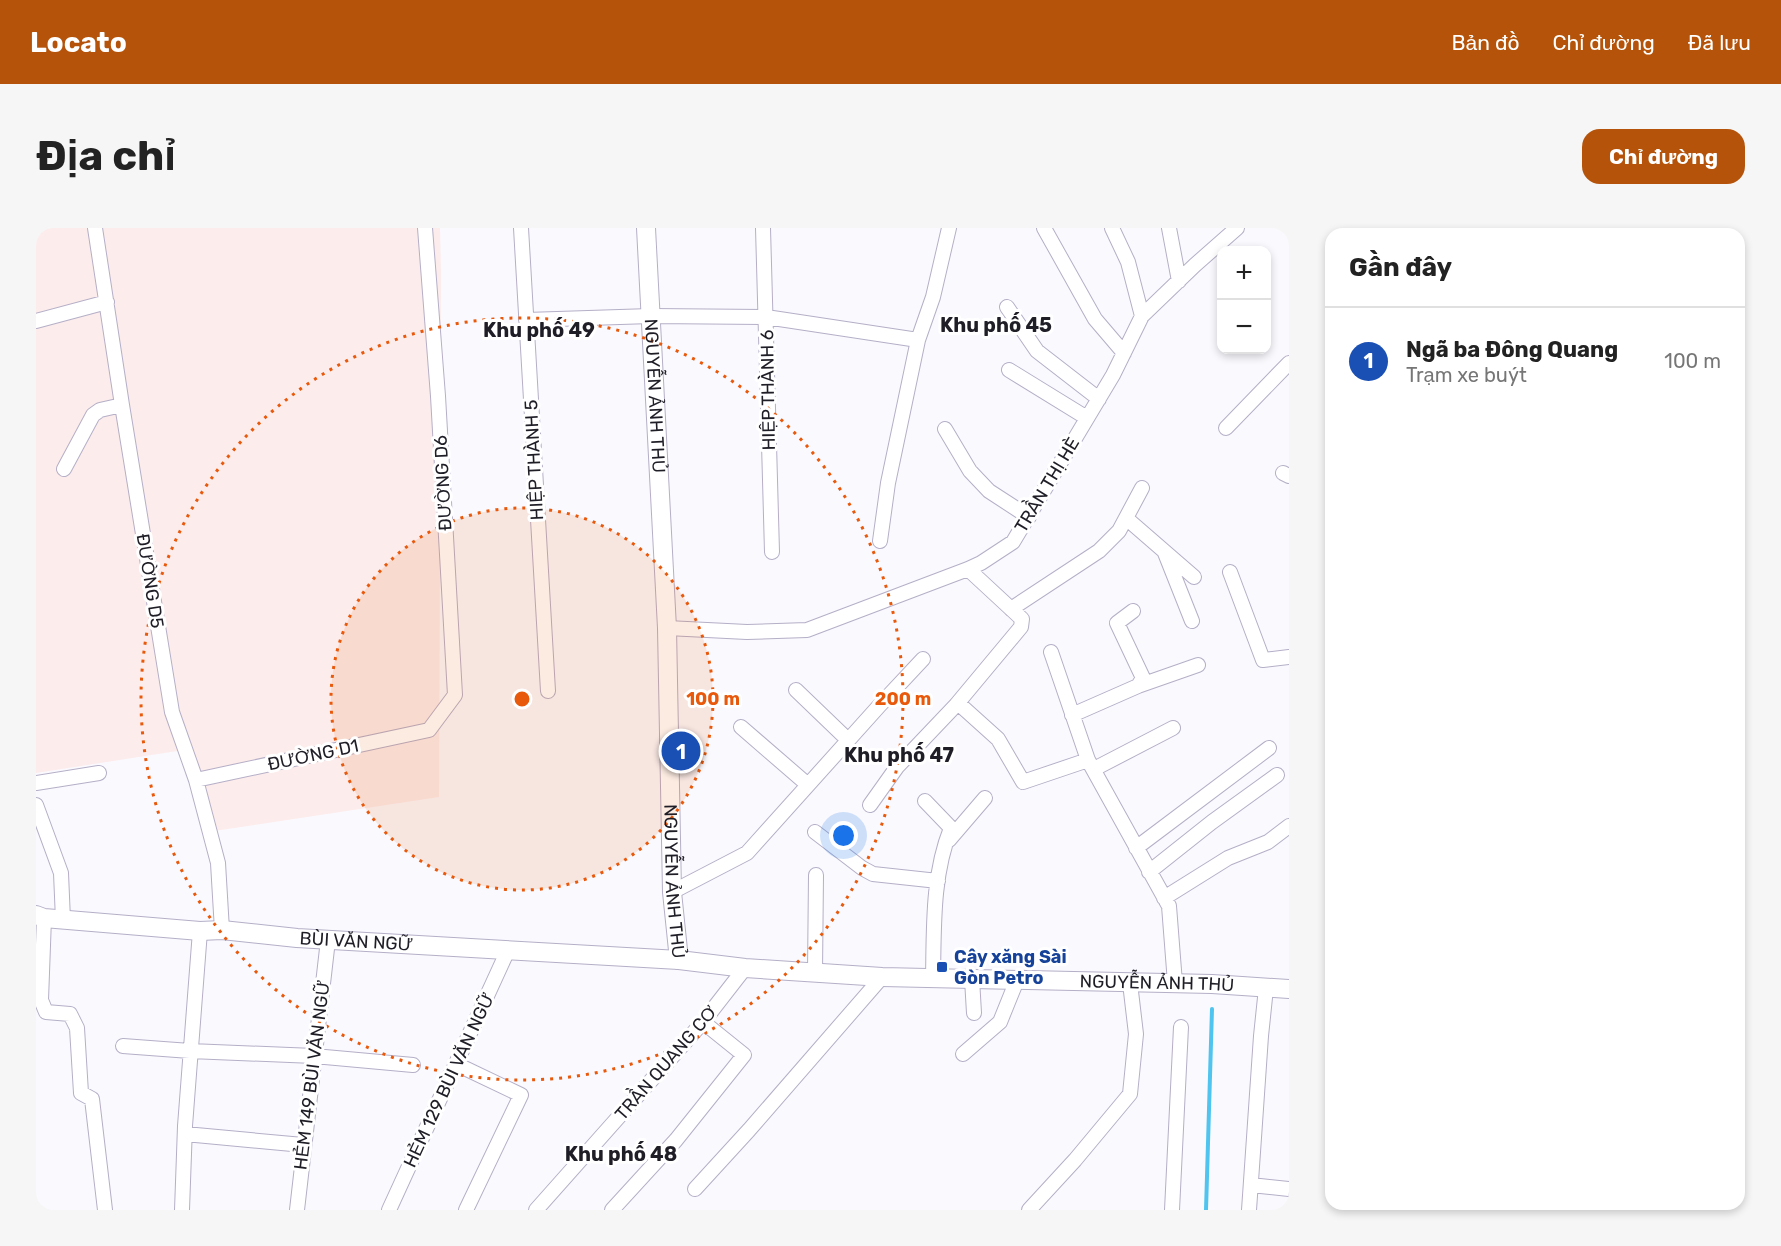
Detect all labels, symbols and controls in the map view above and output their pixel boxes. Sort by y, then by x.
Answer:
text: Locato [30,26,127,59]
text: Bản đồ [1451,30,1520,55]
text: Chỉ đường [1553,30,1655,55]
text: Đã lưu [1688,30,1751,55]
button: Chỉ đường [1582,129,1745,184]
text: Địa chỉ [36,131,176,181]
map controls [1217,246,1271,354]
button: + [1217,246,1271,300]
text: Gần đây [1349,252,1452,283]
button: − [1217,300,1271,354]
district label: Khu phố 45 [940,312,1052,337]
district label: Khu phố 49 [483,317,595,342]
street label: NGUYỄN ẢNH THỦ [640,318,670,474]
street label: HIỆP THÀNH 6 [756,329,780,451]
text: Ngã ba Đông Quang [1406,336,1618,363]
text: 1 [1364,349,1373,373]
text: 100 m [1664,349,1721,373]
text: Trạm xe buýt [1406,363,1527,387]
street label: HIỆP THÀNH 5 [520,399,548,521]
street label: TRẦN THỊ HÈ [1007,432,1084,537]
street label: ĐƯỜNG D6 [430,434,456,531]
street label: ĐƯỜNG D5 [132,532,168,630]
text: 100 m [686,688,740,710]
text: 200 m [875,688,931,710]
centre of rings [512,689,532,709]
pin: 1 [662,728,700,774]
street label: ĐƯỜNG D1 [265,735,361,775]
district label: Khu phố 47 [844,742,954,767]
street label: NGUYỄN ẢNH THỦ [659,804,690,959]
your location [829,821,858,850]
street label: BÙI VĂN NGỮ [299,927,414,956]
place label: Cây xăng Sài Gòn Petro [954,946,1067,989]
marker: Cây xăng Sài Gòn Petro [935,960,949,974]
street label: NGUYỄN ẢNH THỦ [1079,968,1235,996]
street label: HẺM 149 BÙI VĂN NGỮ [289,979,335,1171]
street label: HẺM 129 BÙI VĂN NGỮ [399,989,499,1171]
street label: TRẦN QUANG CƠ [608,999,722,1125]
district label: Khu phố 48 [565,1141,677,1166]

